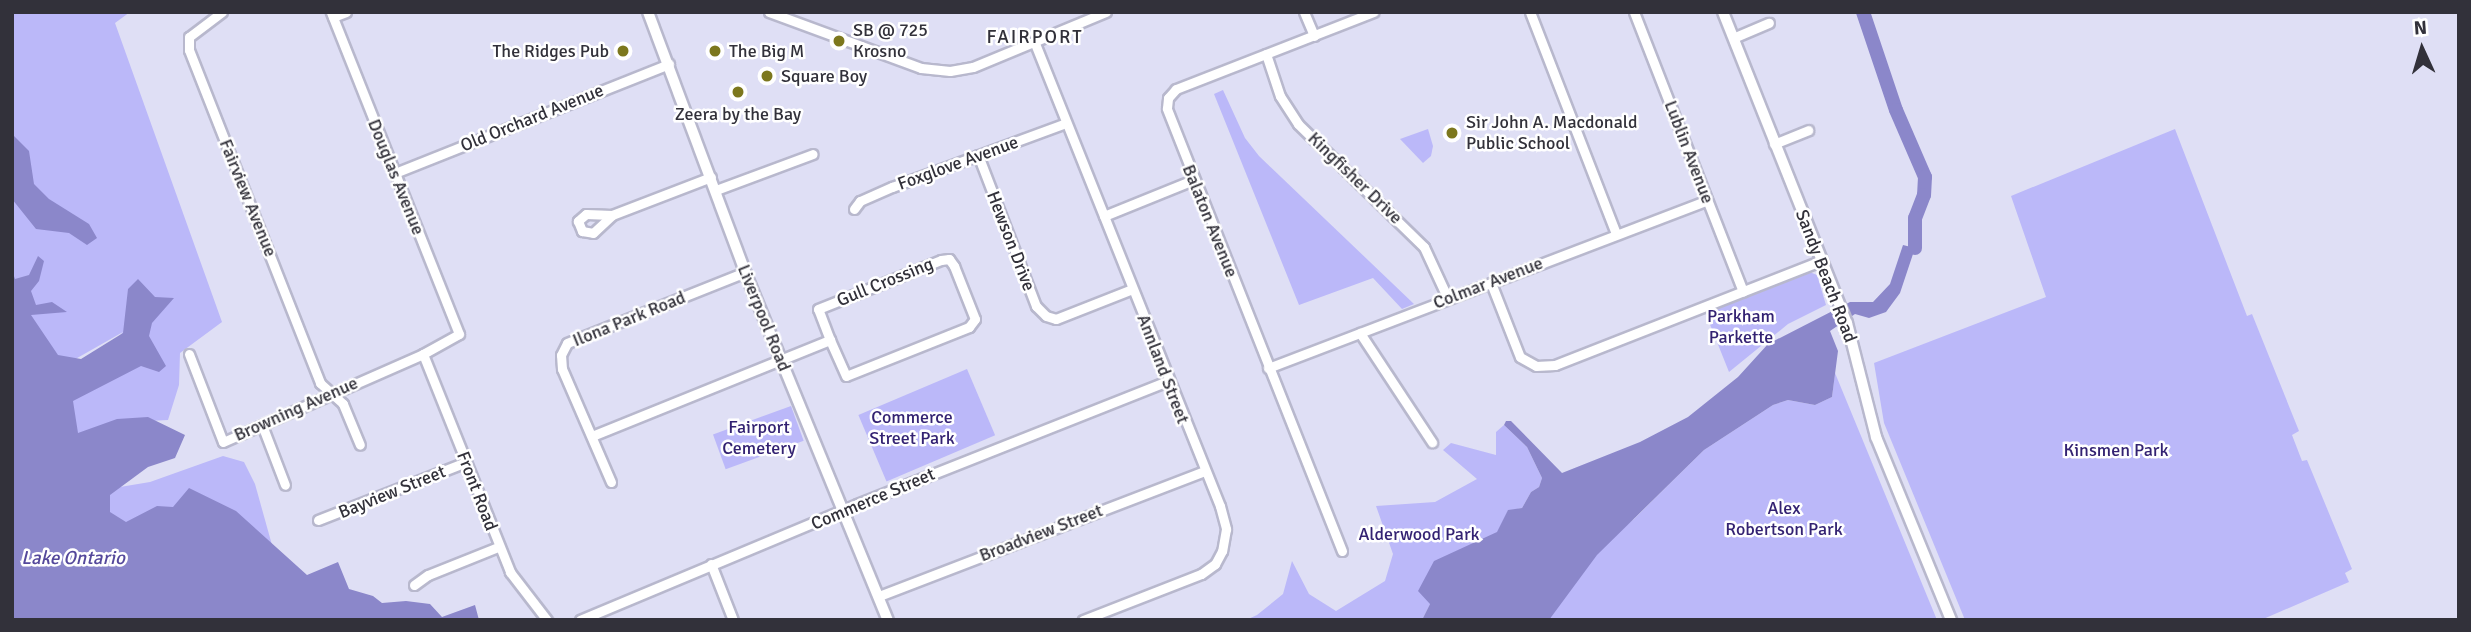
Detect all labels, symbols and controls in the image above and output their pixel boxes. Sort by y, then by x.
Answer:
north arrow [2387,14,2457,84]
text: N [2413,16,2428,40]
place label: SB @ 725 Krosno [853,20,928,62]
district label: FAIRPORT [987,27,1083,49]
marker: SB @ 725 Krosno [831,33,847,49]
place label: The Ridges Pub [492,40,609,62]
place label: The Big M [729,40,804,62]
marker: The Ridges Pub [615,43,631,59]
marker: The Big M [707,43,723,59]
place label: Square Boy [781,65,867,87]
marker: Square Boy [759,68,775,84]
street label: Old Orchard Avenue [457,79,607,157]
marker: Zeera by the Bay [730,84,746,100]
street label: Lublin Avenue [1659,98,1719,206]
place label: Zeera by the Bay [675,103,801,125]
place label: Sir John A. Macdonald Public School [1466,112,1637,154]
street label: Douglas Avenue [363,116,429,238]
marker: Sir John A. Macdonald Public School [1444,125,1460,141]
street label: Kingfisher Drive [1303,128,1407,228]
street label: Foxglove Avenue [895,131,1021,195]
street label: Fairview Avenue [215,136,281,260]
street label: Balaton Avenue [1178,161,1242,281]
street label: Hewson Drive [982,188,1040,294]
street label: Sandy Beach Road [1791,207,1861,345]
street label: Colmar Avenue [1430,252,1546,314]
street label: Gull Crossing [834,253,936,311]
street label: Liverpool Road [733,261,795,375]
street label: Ilona Park Road [569,287,689,351]
park label: Parkham Parkette [1707,306,1775,348]
street label: Annland Street [1132,311,1194,427]
street label: Browning Avenue [231,372,361,446]
park label: Commerce Street Park [869,407,955,450]
park label: Fairport Cemetery [722,417,796,460]
park label: Kinsmen Park [2063,439,2169,461]
street label: Front Road [452,448,502,534]
street label: Bayview Street [335,461,449,523]
street label: Commerce Street [808,463,938,535]
park label: Alex Robertson Park [1725,498,1843,540]
street label: Broadview Street [976,500,1106,566]
park label: Alderwood Park [1358,523,1480,545]
water label: Lake Ontario [21,548,125,570]

